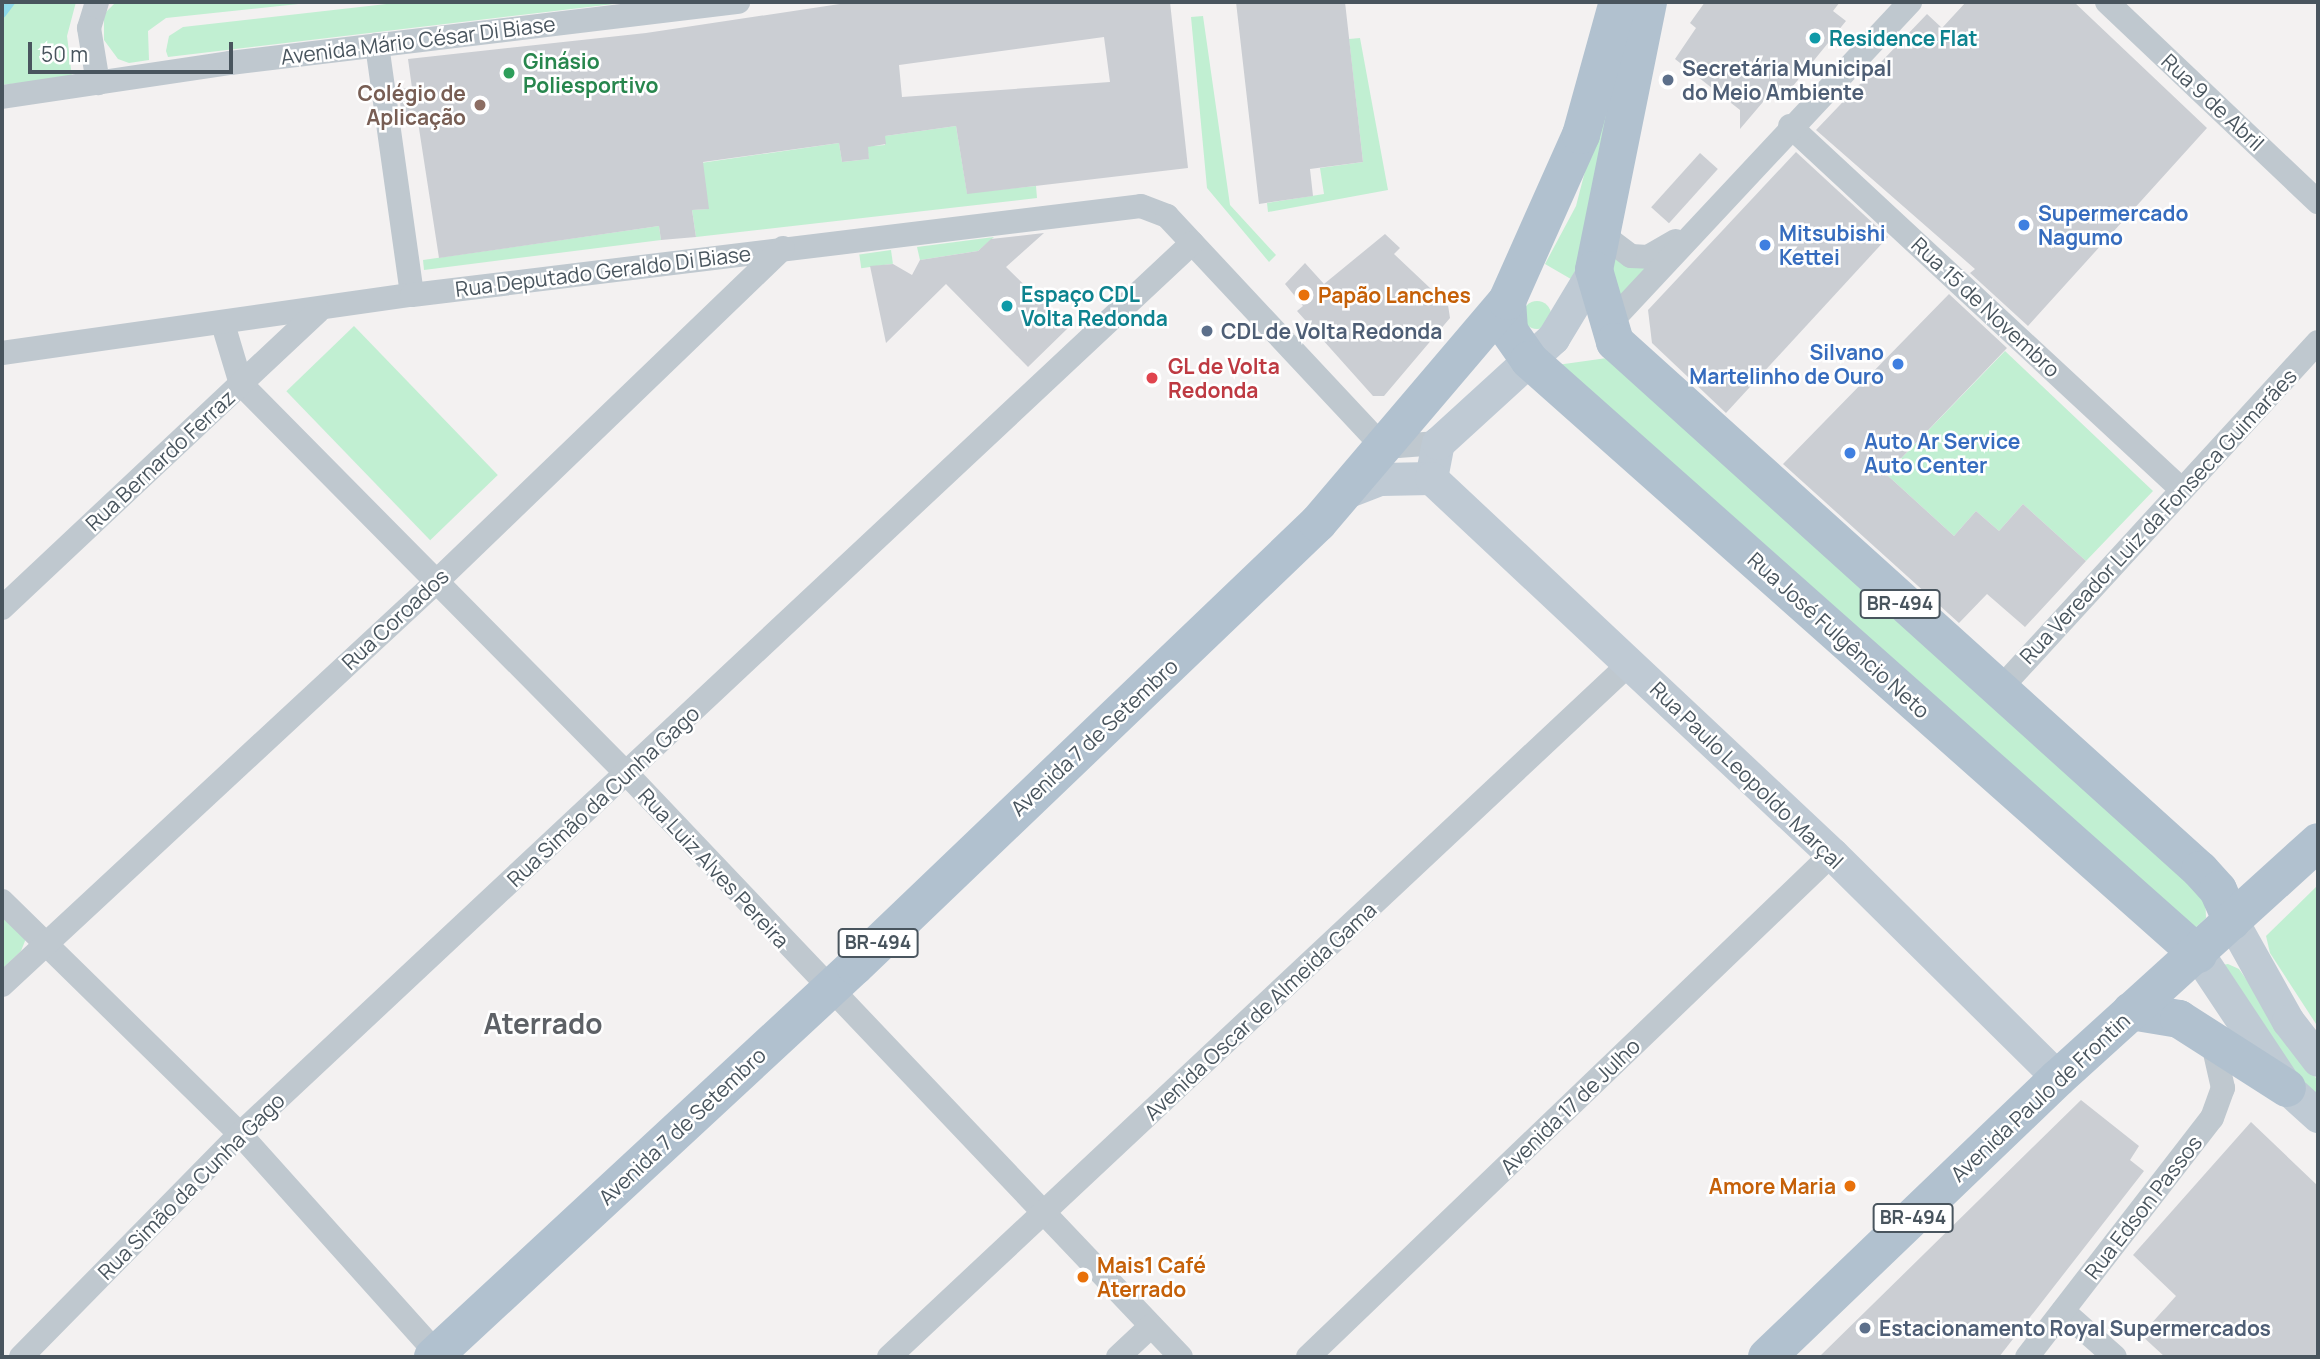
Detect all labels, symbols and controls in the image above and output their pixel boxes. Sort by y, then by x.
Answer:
street label: Avenida Mário César Di Biase [279,11,557,69]
place label: Residence Flat [1829,25,1978,51]
scale bar [32,28,236,72]
marker: Residence Flat [1807,30,1823,46]
text: 50 m [41,40,88,68]
place label: Ginásio Poliesportivo [523,48,658,98]
street label: Rua 9 de Abril [2157,48,2269,156]
place label: Secretária Municipal do Meio Ambiente [1682,55,1892,105]
marker: Ginásio Poliesportivo [501,65,517,81]
marker: Secretária Municipal do Meio Ambiente [1660,72,1676,88]
place label: Colégio de Aplicação [357,80,466,130]
marker: Colégio de Aplicação [472,97,488,113]
place label: Supermercado Nagumo [2038,200,2188,250]
marker: Supermercado Nagumo [2016,217,2032,233]
place label: Mitsubishi Kettei [1779,220,1886,270]
street label: Rua 15 de Novembro [1907,232,2065,382]
marker: Mitsubishi Kettei [1757,237,1773,253]
street label: Rua Deputado Geraldo Di Biase [454,240,752,302]
place label: Espaço CDL Volta Redonda [1021,281,1168,331]
place label: Papão Lanches [1318,282,1471,308]
marker: Papão Lanches [1296,287,1312,303]
marker: Espaço CDL Volta Redonda [999,298,1015,314]
place label: CDL de Volta Redonda [1221,318,1443,344]
marker: CDL de Volta Redonda [1199,323,1215,339]
place label: Silvano Martelinho de Ouro [1689,339,1884,389]
place label: GL de Volta Redonda [1168,353,1281,403]
marker: Silvano Martelinho de Ouro [1890,356,1906,372]
street label: Rua Vereador Luiz da Fonseca Guimarães [2014,363,2302,669]
marker: GL de Volta Redonda [1142,368,1162,388]
street label: Rua Bernardo Ferraz [80,384,240,536]
place label: Auto Ar Service Auto Center [1864,428,2020,478]
marker: Auto Ar Service Auto Center [1842,445,1858,461]
street label: Rua José Fulgêncio Neto [1743,547,1935,723]
street label: Rua Coroados [337,563,453,675]
road number: BR-494 [1858,589,1942,620]
street label: Avenida 7 de Setembro [1005,653,1183,821]
street label: Rua Paulo Leopoldo Marçal [1645,676,1849,874]
street label: Rua Simão da Cunha Gago [502,700,704,892]
street label: Rua Luiz Alves Pereira [633,783,795,953]
street label: Avenida Oscar de Almeida Gama [1139,897,1381,1125]
road number: BR-494 [836,928,920,959]
district label: Aterrado [483,1006,603,1040]
street label: Avenida Paulo de Frontin [1945,1007,2135,1187]
street label: Avenida 17 de Julho [1495,1033,1645,1179]
street label: Avenida 7 de Setembro [593,1042,771,1210]
street label: Rua Simão da Cunha Gago [92,1087,290,1285]
street label: Rua Edson Passos [2079,1130,2207,1284]
place label: Amore Maria [1709,1173,1836,1199]
marker: Amore Maria [1842,1178,1858,1194]
road number: BR-494 [1871,1202,1955,1234]
place label: Mais1 Café Aterrado [1097,1252,1206,1302]
marker: Mais1 Café Aterrado [1075,1269,1091,1285]
place label: Estacionamento Royal Supermercados [1879,1315,2271,1341]
marker: Estacionamento Royal Supermercados [1857,1320,1873,1336]

